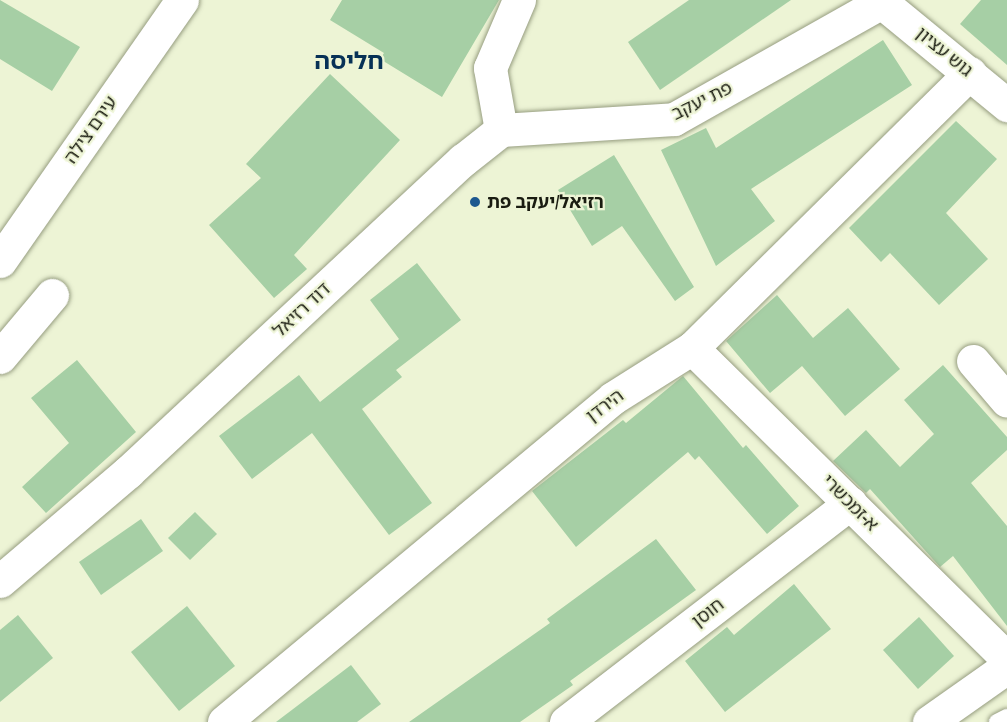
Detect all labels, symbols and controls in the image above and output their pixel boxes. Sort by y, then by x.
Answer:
street label: גוש עציון [911,23,977,81]
district label: חליסה [314,47,384,75]
street label: פת יעקב [668,77,736,125]
street label: עירם צילה [60,92,122,168]
place label: רזיאל/יעקב פת [487,191,604,213]
marker: רזיאל/יעקב פת [468,195,482,209]
street label: דוד רזיאל [269,278,335,342]
street label: הירדן [582,385,628,427]
street label: א-זמכשרי [817,470,883,536]
street label: חוסן [688,594,728,632]

